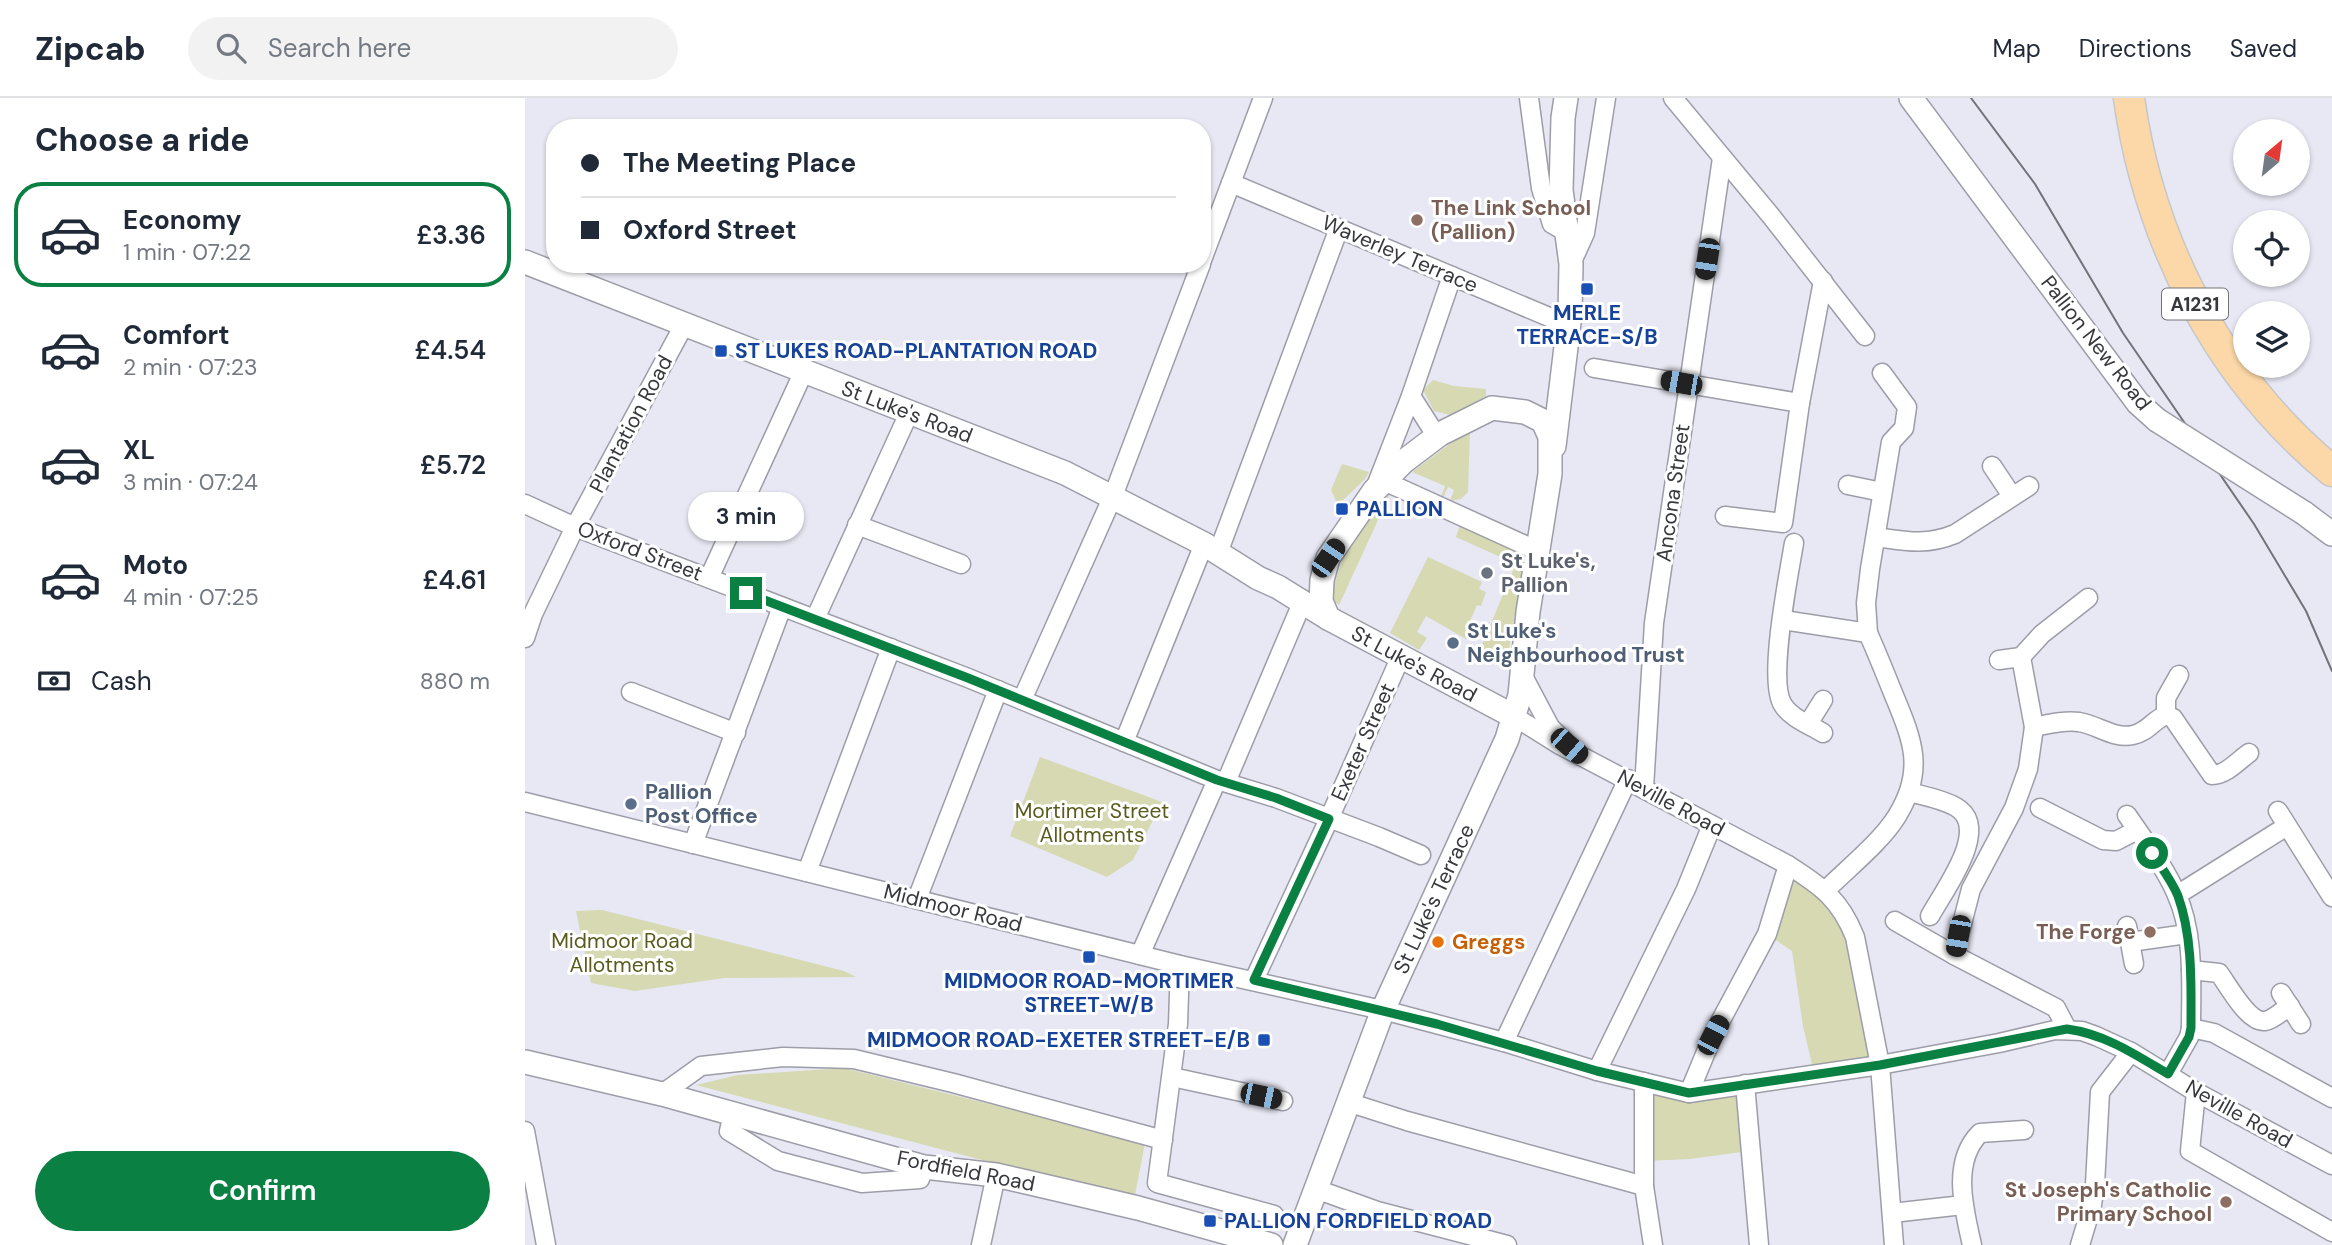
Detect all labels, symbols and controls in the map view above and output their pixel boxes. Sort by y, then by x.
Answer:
search box [188,17,678,80]
text: Zipcab [35,27,146,70]
icon: search [212,29,250,67]
text: Search here [268,31,411,65]
text: Map [1993,33,2041,64]
text: Directions [2079,33,2192,64]
text: Saved [2230,33,2297,64]
text: Choose a ride [35,119,250,161]
north arrow [2233,119,2310,196]
map controls [2233,119,2310,378]
text: The Meeting Place [623,146,856,180]
place label: The Link School (Pallion) [1431,194,1591,246]
icon: car [39,203,102,266]
text: Economy [123,203,241,237]
street label: Waverley Terrace [1318,209,1482,299]
button: locate [2233,210,2310,287]
marker: The Link School (Pallion) [1409,212,1425,228]
text: Oxford Street [623,213,797,247]
text: £3.36 [416,218,486,252]
text: 1 min · 07:22 [123,237,251,267]
car [1694,237,1721,281]
street label: Pallion New Road [2034,270,2158,416]
marker: MERLE TERRACE-S/B [1579,281,1595,297]
road number: A1231 [2162,288,2228,320]
place label: MERLE TERRACE-S/B [1516,299,1658,351]
button: layers [2233,301,2310,378]
icon: car [39,318,102,381]
text: Comfort [123,318,229,352]
text: £4.54 [414,333,486,367]
place label: ST LUKES ROAD-PLANTATION ROAD [735,337,1097,365]
marker: ST LUKES ROAD-PLANTATION ROAD [713,343,729,359]
street label: Plantation Road [583,350,679,498]
text: 2 min · 07:23 [123,352,258,382]
car [1659,369,1704,397]
street label: St Luke's Road [837,374,977,450]
street label: Ancona Street [1649,422,1697,564]
icon: car [39,433,102,496]
text: XL [123,433,155,467]
text: £5.72 [420,448,486,482]
text: 3 min · 07:24 [123,467,258,497]
callout: 3 min [688,491,804,540]
place label: PALLION [1356,495,1443,523]
text: 3 min [716,501,776,531]
marker: PALLION [1334,501,1350,517]
street label: Oxford Street [574,514,706,588]
car [1308,535,1349,581]
place label: St Luke's, Pallion [1501,547,1596,599]
icon: car [39,548,102,611]
text: Moto [123,548,188,582]
text: £4.61 [422,563,486,597]
marker: St Luke's, Pallion [1479,565,1495,581]
route end [730,577,762,609]
text: 4 min · 07:25 [123,582,259,612]
place label: St Luke's Neighbourhood Trust [1467,617,1685,669]
street label: St Luke's Road [1346,619,1482,709]
marker: St Luke's Neighbourhood Trust [1445,635,1461,651]
icon: cash [35,662,73,700]
text: Cash [91,664,152,698]
text: 880 m [420,666,490,696]
street label: Exeter Street [1325,679,1401,805]
car [1547,724,1592,768]
street label: Neville Road [1612,763,1730,843]
place label: Pallion Post Office [645,778,758,830]
marker: Pallion Post Office [623,796,639,812]
park label: Mortimer Street Allotments [1015,797,1169,849]
street label: St Luke's Terrace [1387,820,1481,978]
route start [2136,837,2168,869]
street label: Midmoor Road [881,877,1025,939]
car [1945,913,1972,959]
place label: The Forge [2036,918,2136,946]
marker: The Forge [2142,924,2158,940]
park label: Midmoor Road Allotments [551,927,693,979]
place label: Greggs [1452,928,1525,956]
marker: Greggs [1430,934,1446,950]
marker: MIDMOOR ROAD-MORTIMER STREET-W/B [1081,949,1097,965]
place label: MIDMOOR ROAD-MORTIMER STREET-W/B [944,967,1234,1019]
car [1694,1012,1733,1058]
place label: MIDMOOR ROAD-EXETER STREET-E/B [867,1026,1250,1054]
marker: MIDMOOR ROAD-EXETER STREET-E/B [1256,1032,1272,1048]
street label: Neville Road [2181,1073,2297,1155]
car [1239,1081,1284,1111]
street label: Fordfield Road [895,1144,1037,1198]
button: Confirm [35,1151,490,1231]
place label: St Joseph's Catholic Primary School [2005,1176,2212,1228]
marker: St Joseph's Catholic Primary School [2218,1194,2234,1210]
place label: PALLION FORDFIELD ROAD [1224,1207,1492,1235]
marker: PALLION FORDFIELD ROAD [1202,1213,1218,1229]

